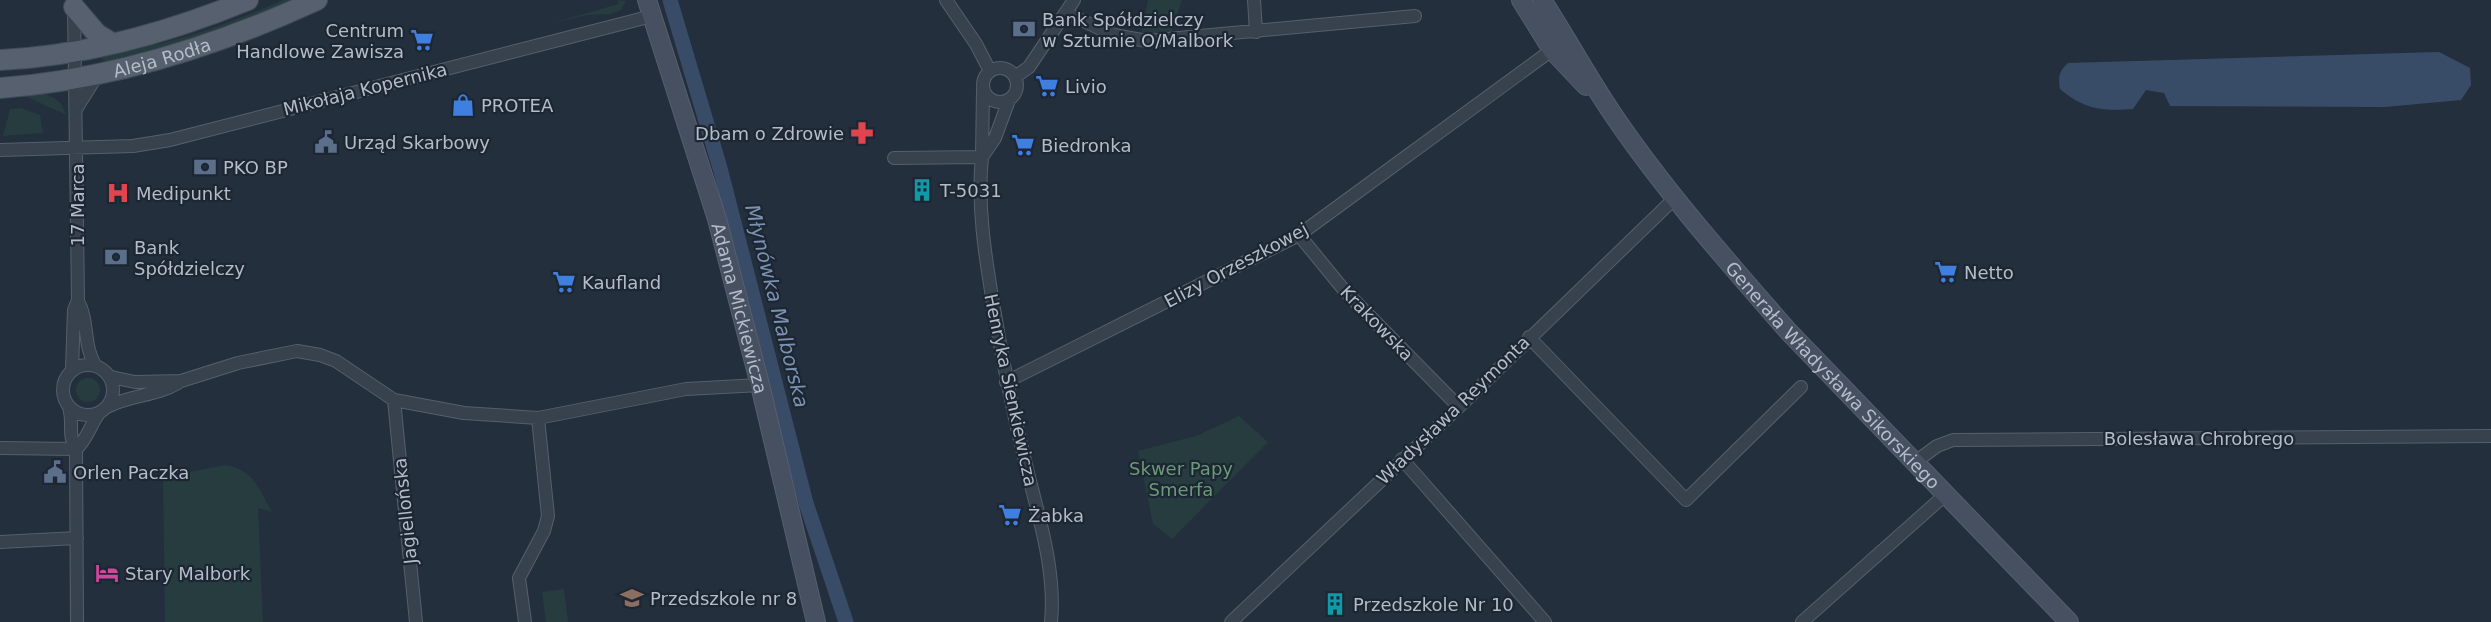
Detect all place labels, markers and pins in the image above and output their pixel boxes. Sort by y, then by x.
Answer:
place label: Bank Spółdzielczy w Sztumie O/Malbork [1042,9,1234,51]
bank icon: Bank Spółdzielczy w Sztumie O/Malbork [1011,16,1037,42]
place label: Centrum Handlowe Zawisza [236,20,404,62]
supermarket icon: Centrum Handlowe Zawisza [409,27,435,53]
supermarket icon: Livio [1034,73,1060,99]
place label: Livio [1065,76,1107,97]
shop icon: PROTEA [450,92,476,118]
place label: PROTEA [481,95,554,116]
pharmacy icon: Dbam o Zdrowie [849,120,875,146]
place label: Dbam o Zdrowie [695,123,844,144]
public building icon: Urząd Skarbowy [313,129,339,155]
place label: Urząd Skarbowy [344,132,490,153]
supermarket icon: Biedronka [1010,132,1036,158]
place label: Biedronka [1041,135,1131,156]
bank icon: PKO BP [192,154,218,180]
place label: PKO BP [223,157,288,178]
building icon: T-5031 [909,177,935,203]
hospital icon: Medipunkt [105,180,131,206]
place label: T-5031 [939,180,1002,201]
place label: Medipunkt [136,183,231,204]
place label: Bank Spółdzielczy [134,237,245,279]
bank icon: Bank Spółdzielczy [103,244,129,270]
supermarket icon: Netto [1933,259,1959,285]
place label: Netto [1964,262,2014,283]
supermarket icon: Kaufland [551,269,577,295]
place label: Kaufland [582,272,661,293]
public building icon: Orlen Paczka [42,459,68,485]
place label: Orlen Paczka [73,462,189,483]
supermarket icon: Żabka [997,502,1023,528]
place label: Żabka [1028,505,1084,526]
hotel icon: Stary Malbork [94,560,120,586]
place label: Stary Malbork [125,563,251,584]
school or university icon: Przedszkole nr 8 [619,585,645,611]
place label: Przedszkole nr 8 [650,588,797,609]
building icon: Przedszkole Nr 10 [1322,591,1348,617]
place label: Przedszkole Nr 10 [1353,594,1514,615]

